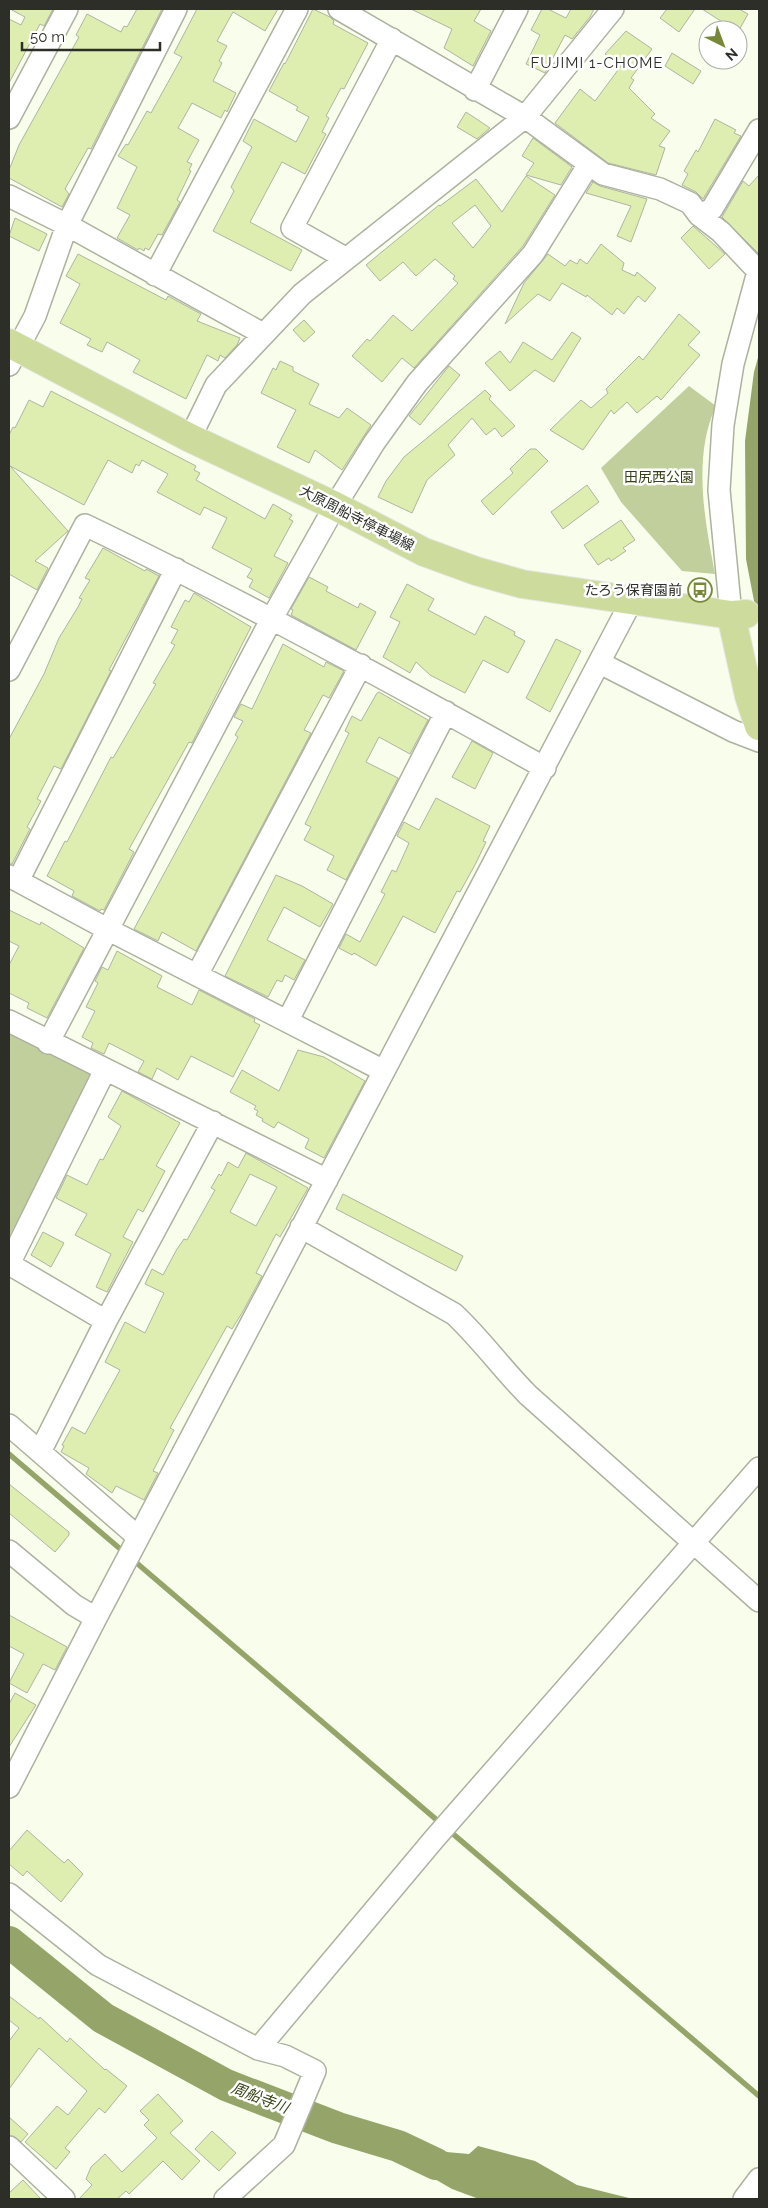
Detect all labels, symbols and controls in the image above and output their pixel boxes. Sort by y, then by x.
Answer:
scale bar [22,20,160,52]
north arrow [698,20,748,70]
text: 50 m [30,28,65,46]
text: N [722,45,741,64]
district label: FUJIMI 1-CHOME [531,54,663,72]
park label: 田尻西公園 [624,469,694,485]
street label: 大原周船寺停車場線 [297,482,417,554]
bus stop icon: たろう保育園前 [687,577,713,603]
place label: たろう保育園前 [585,582,682,598]
water label: 周船寺川 [229,2079,293,2118]

